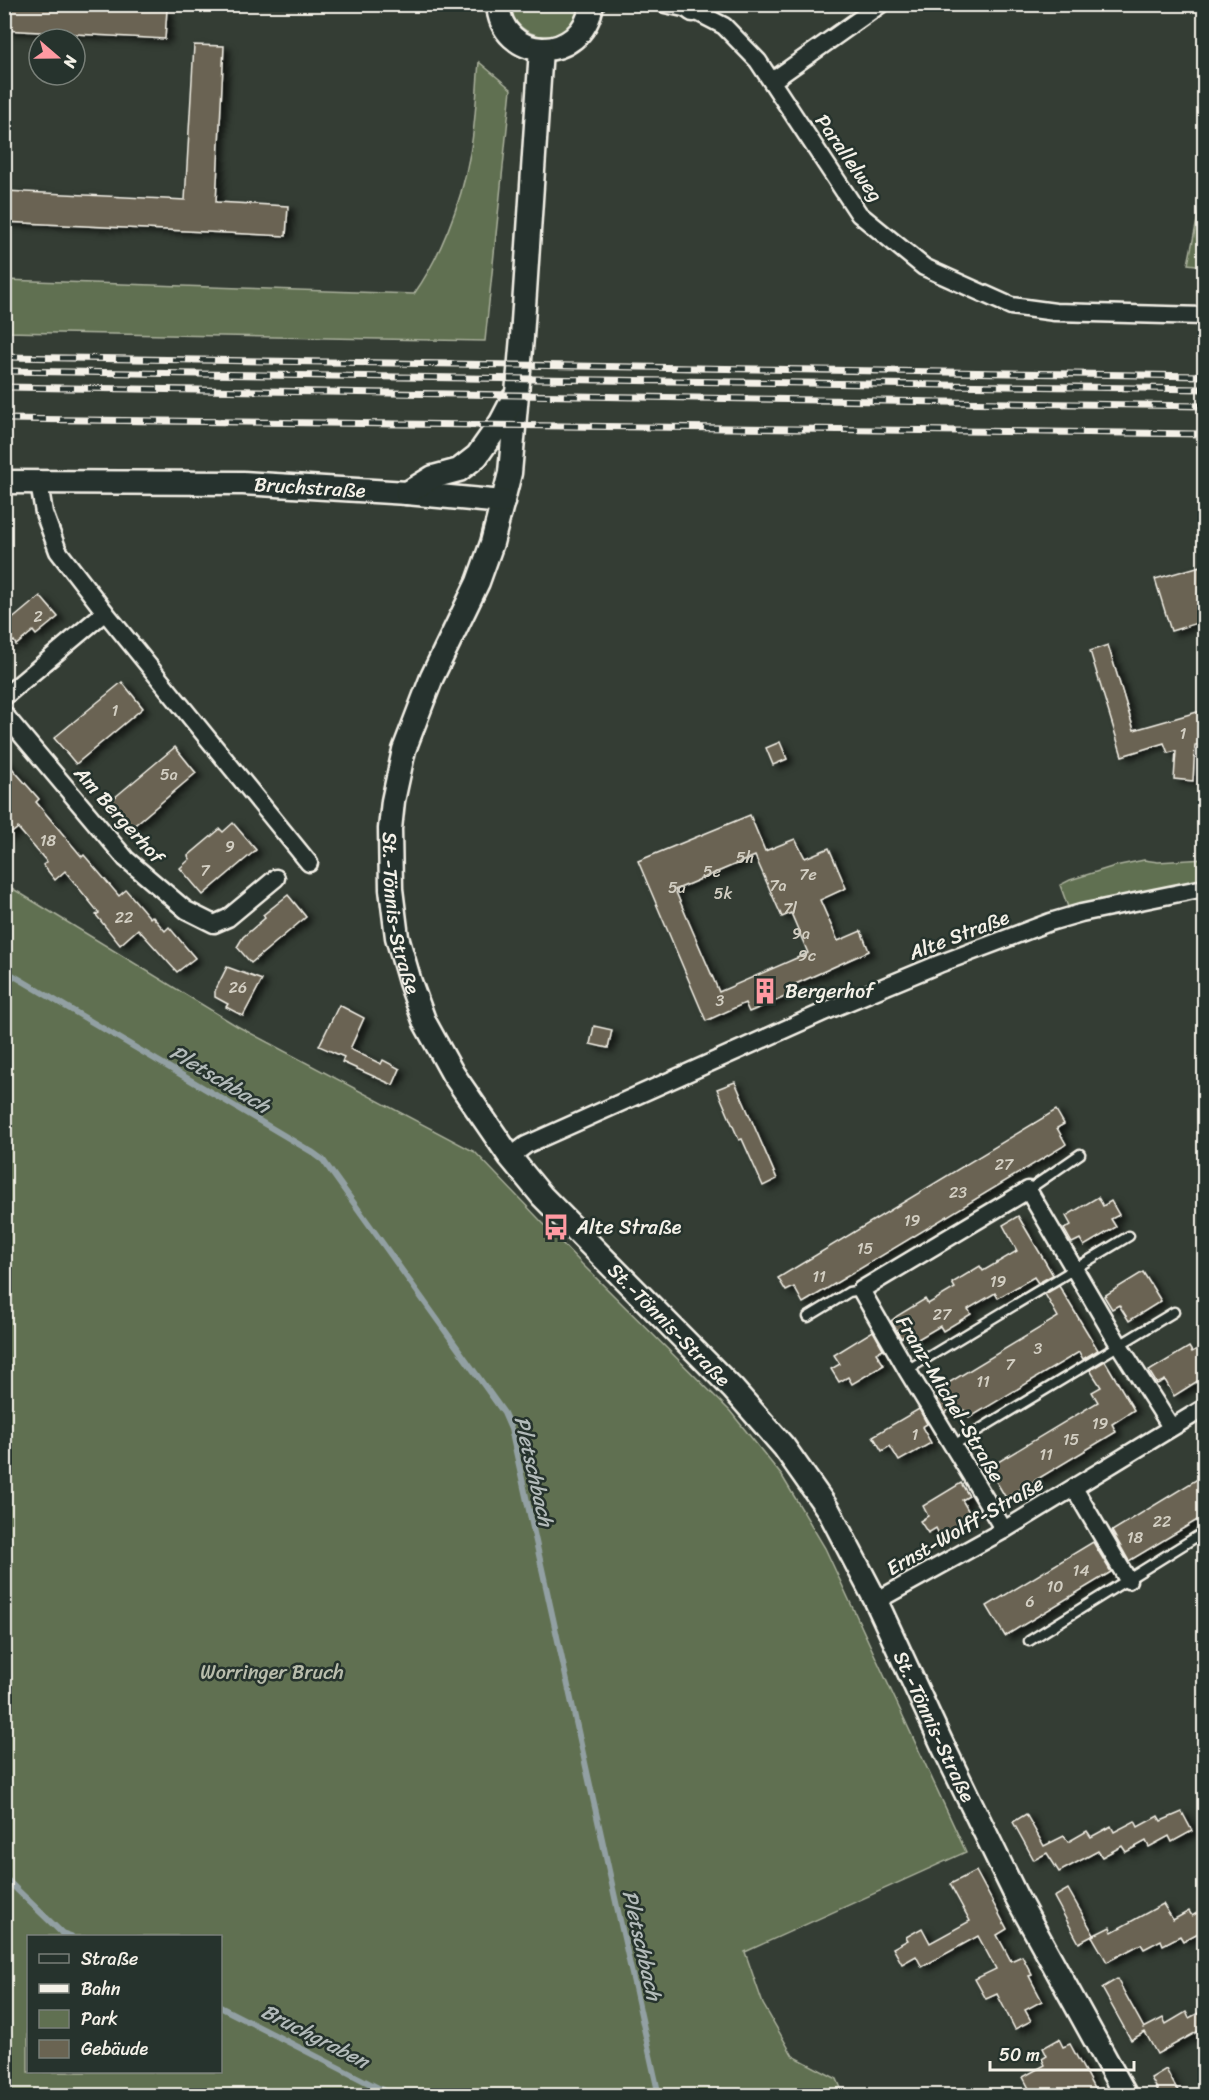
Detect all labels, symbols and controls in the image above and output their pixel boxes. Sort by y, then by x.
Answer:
north arrow [27,27,87,87]
text: N [55,51,86,73]
street label: Parallelweg [806,106,892,210]
street label: Bruchstraße [253,466,367,508]
house number: 2 [33,602,43,631]
house number: 1 [112,696,119,725]
house number: 1 [1180,719,1187,748]
street label: Am Bergerhof [64,757,175,874]
house number: 5a [160,760,178,789]
house number: 18 [40,826,57,855]
house number: 9 [225,832,235,861]
street label: St.-Tönnis-Straße [373,832,431,1000]
house number: 5h [736,843,754,872]
house number: 7 [200,856,210,885]
house number: 5e [703,857,721,886]
house number: 7e [799,860,817,889]
house number: 7a [769,871,787,900]
house number: 5a [668,873,686,902]
house number: 5k [714,879,733,908]
house number: 7l [783,894,797,923]
street label: Alte Straße [903,900,1015,971]
house number: 22 [115,903,133,932]
house number: 9a [792,919,810,948]
house number: 9c [798,941,816,970]
house number: 26 [229,973,247,1002]
place label: Bergerhof [785,974,876,1009]
building icon: Bergerhof [750,976,780,1006]
house number: 3 [716,986,725,1015]
water label: Pletschbach [162,1034,280,1125]
house number: 27 [995,1150,1014,1179]
house number: 23 [949,1178,967,1207]
house number: 19 [904,1206,921,1235]
place label: Alte Straße [575,1210,682,1245]
bus stop icon: Alte Straße [541,1212,571,1242]
house number: 15 [857,1234,874,1263]
street label: St.-Tönnis-Straße [599,1254,740,1396]
house number: 11 [812,1262,826,1291]
house number: 19 [990,1267,1007,1296]
house number: 27 [933,1300,952,1329]
street label: Franz-Michel-Straße [886,1309,1014,1489]
house number: 3 [1034,1334,1043,1363]
house number: 7 [1005,1350,1015,1379]
house number: 11 [976,1367,990,1396]
house number: 19 [1092,1409,1109,1438]
water label: Pletschbach [503,1412,566,1532]
house number: 1 [912,1420,919,1449]
house number: 15 [1063,1425,1080,1454]
house number: 11 [1039,1440,1053,1469]
street label: Ernst-Wolff-Straße [879,1466,1051,1586]
house number: 22 [1153,1507,1171,1536]
house number: 18 [1127,1523,1144,1552]
house number: 14 [1073,1556,1089,1585]
house number: 10 [1047,1572,1063,1601]
house number: 6 [1025,1587,1035,1616]
street label: St.-Tönnis-Straße [884,1645,985,1809]
park label: Worringer Bruch [200,1655,344,1690]
water label: Pletschbach [611,1886,674,2006]
legend [27,1935,222,2073]
text: Straße [81,1943,138,1975]
text: Bahn [81,1973,121,2005]
water label: Bruchgraben [254,1993,378,2081]
text: Park [81,2003,118,2035]
text: Gebäude [81,2033,149,2065]
scale bar [990,2034,1134,2072]
text: 50 m [999,2039,1040,2071]

